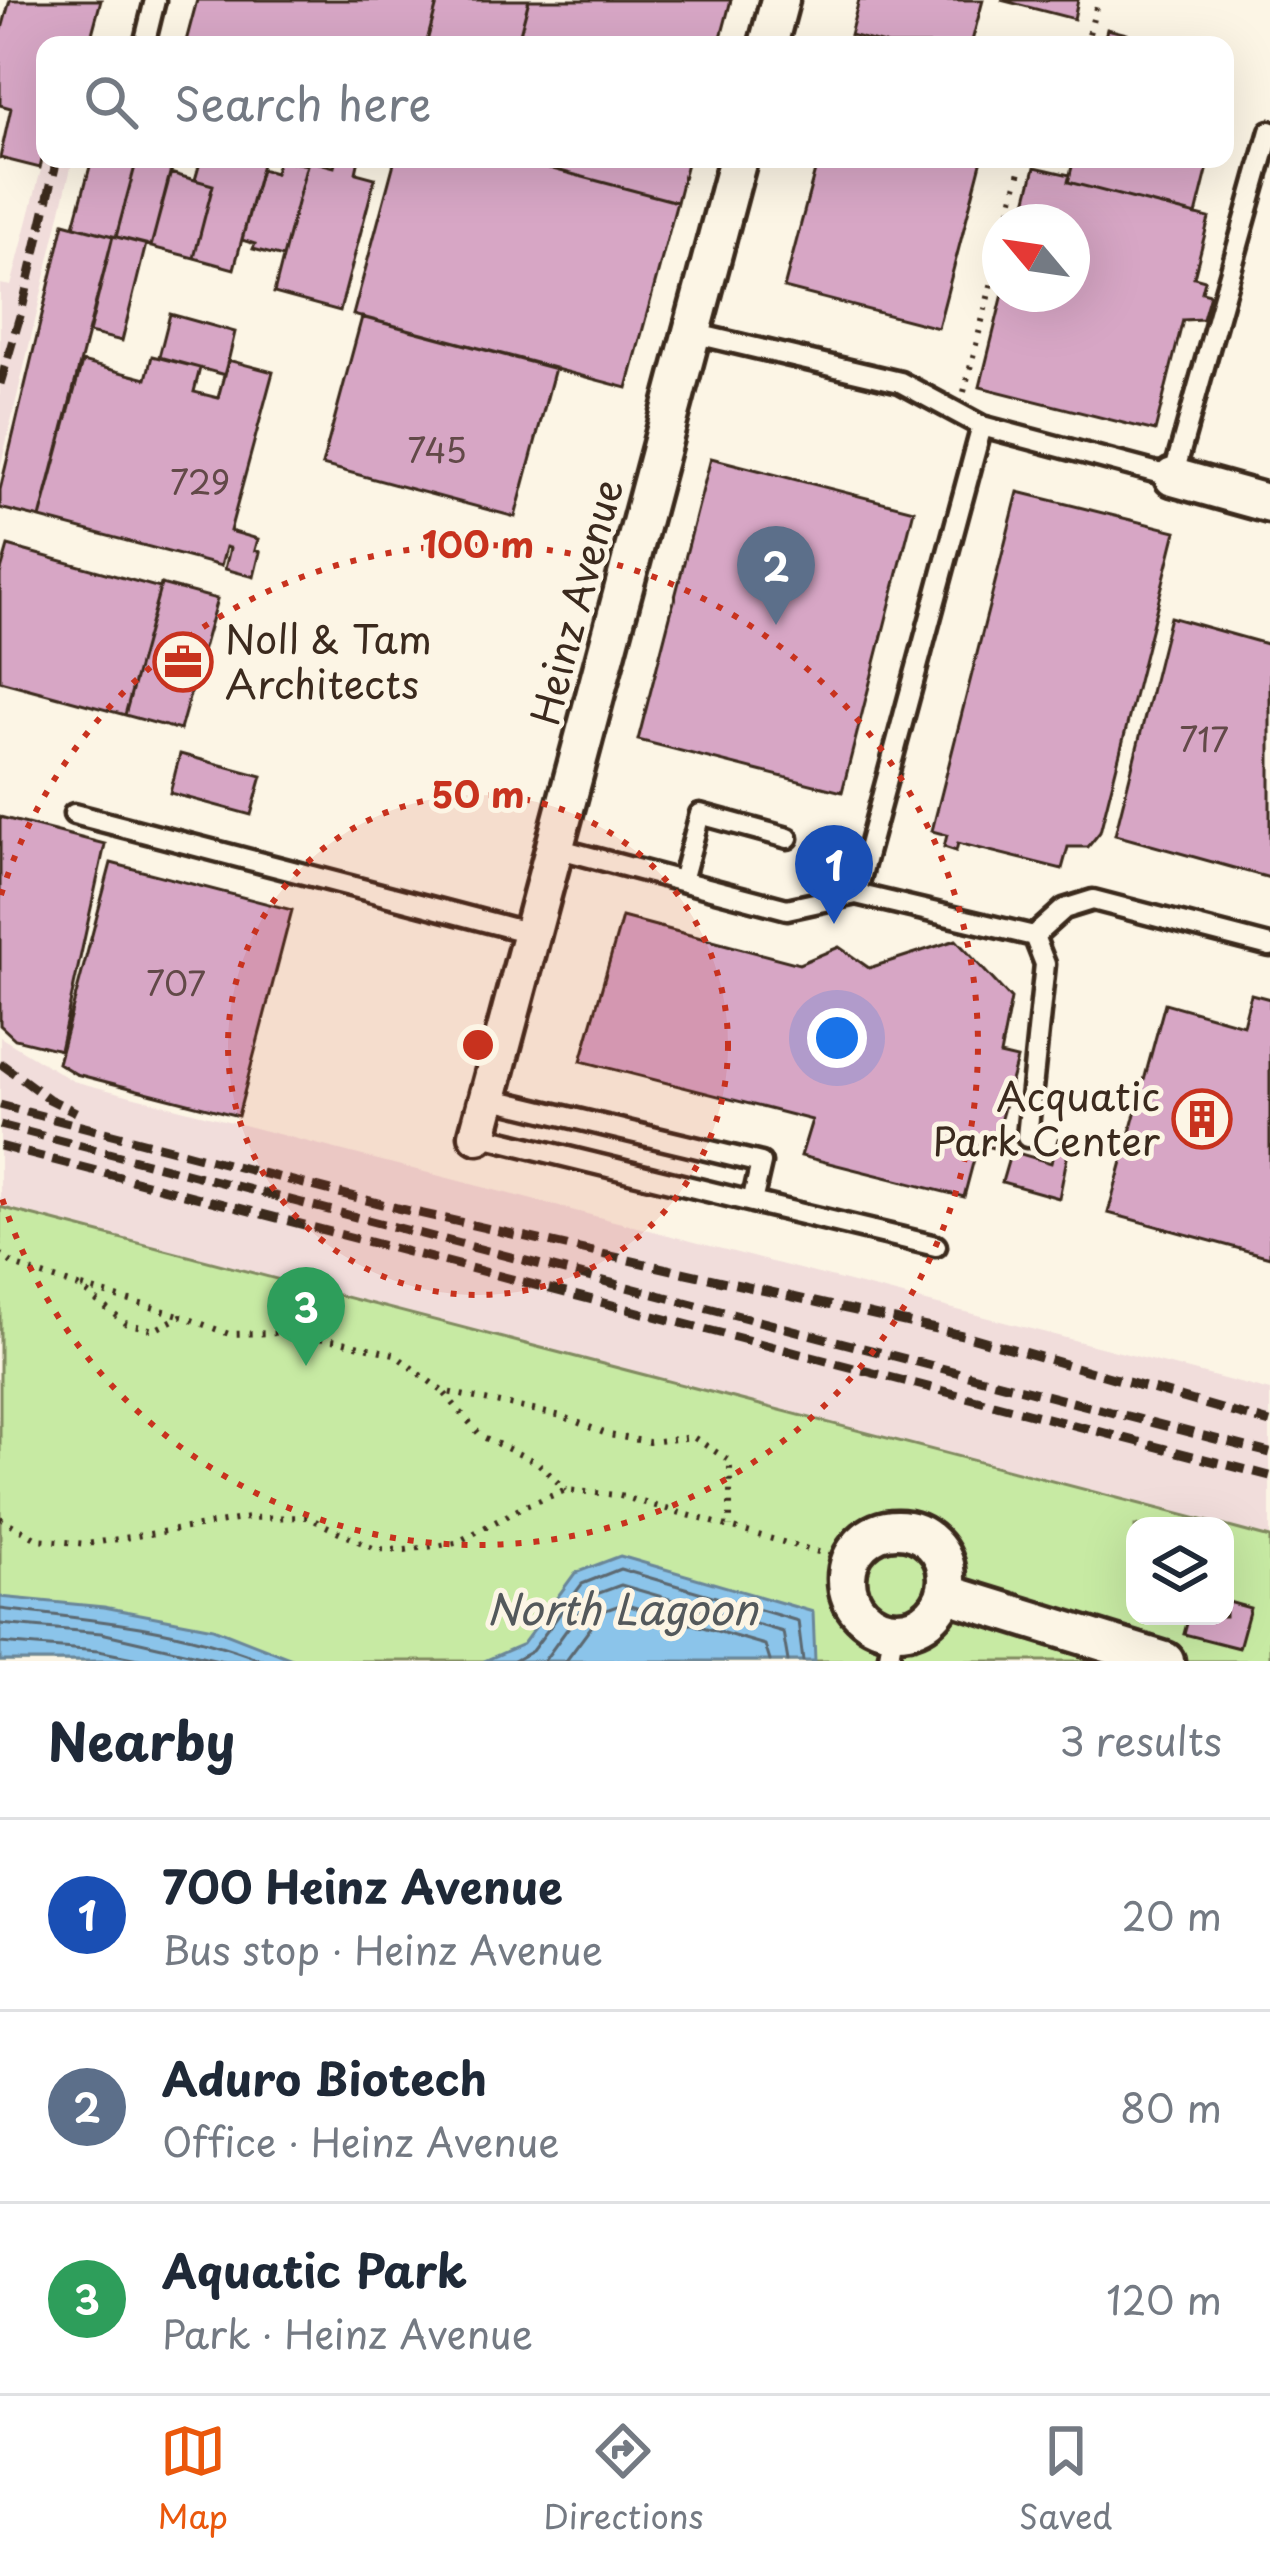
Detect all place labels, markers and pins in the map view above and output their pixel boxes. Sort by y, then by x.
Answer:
pin: 2 [737,526,815,625]
place label: Noll & Tam Architects [225,608,432,712]
office icon: Noll & Tam Architects [152,631,214,693]
pin: 1 [795,825,873,924]
centre of rings [457,1024,499,1066]
place label: Acquatic Park Center [932,1065,1161,1169]
building icon: Acquatic Park Center [1171,1088,1233,1150]
pin: 3 [267,1267,345,1366]

